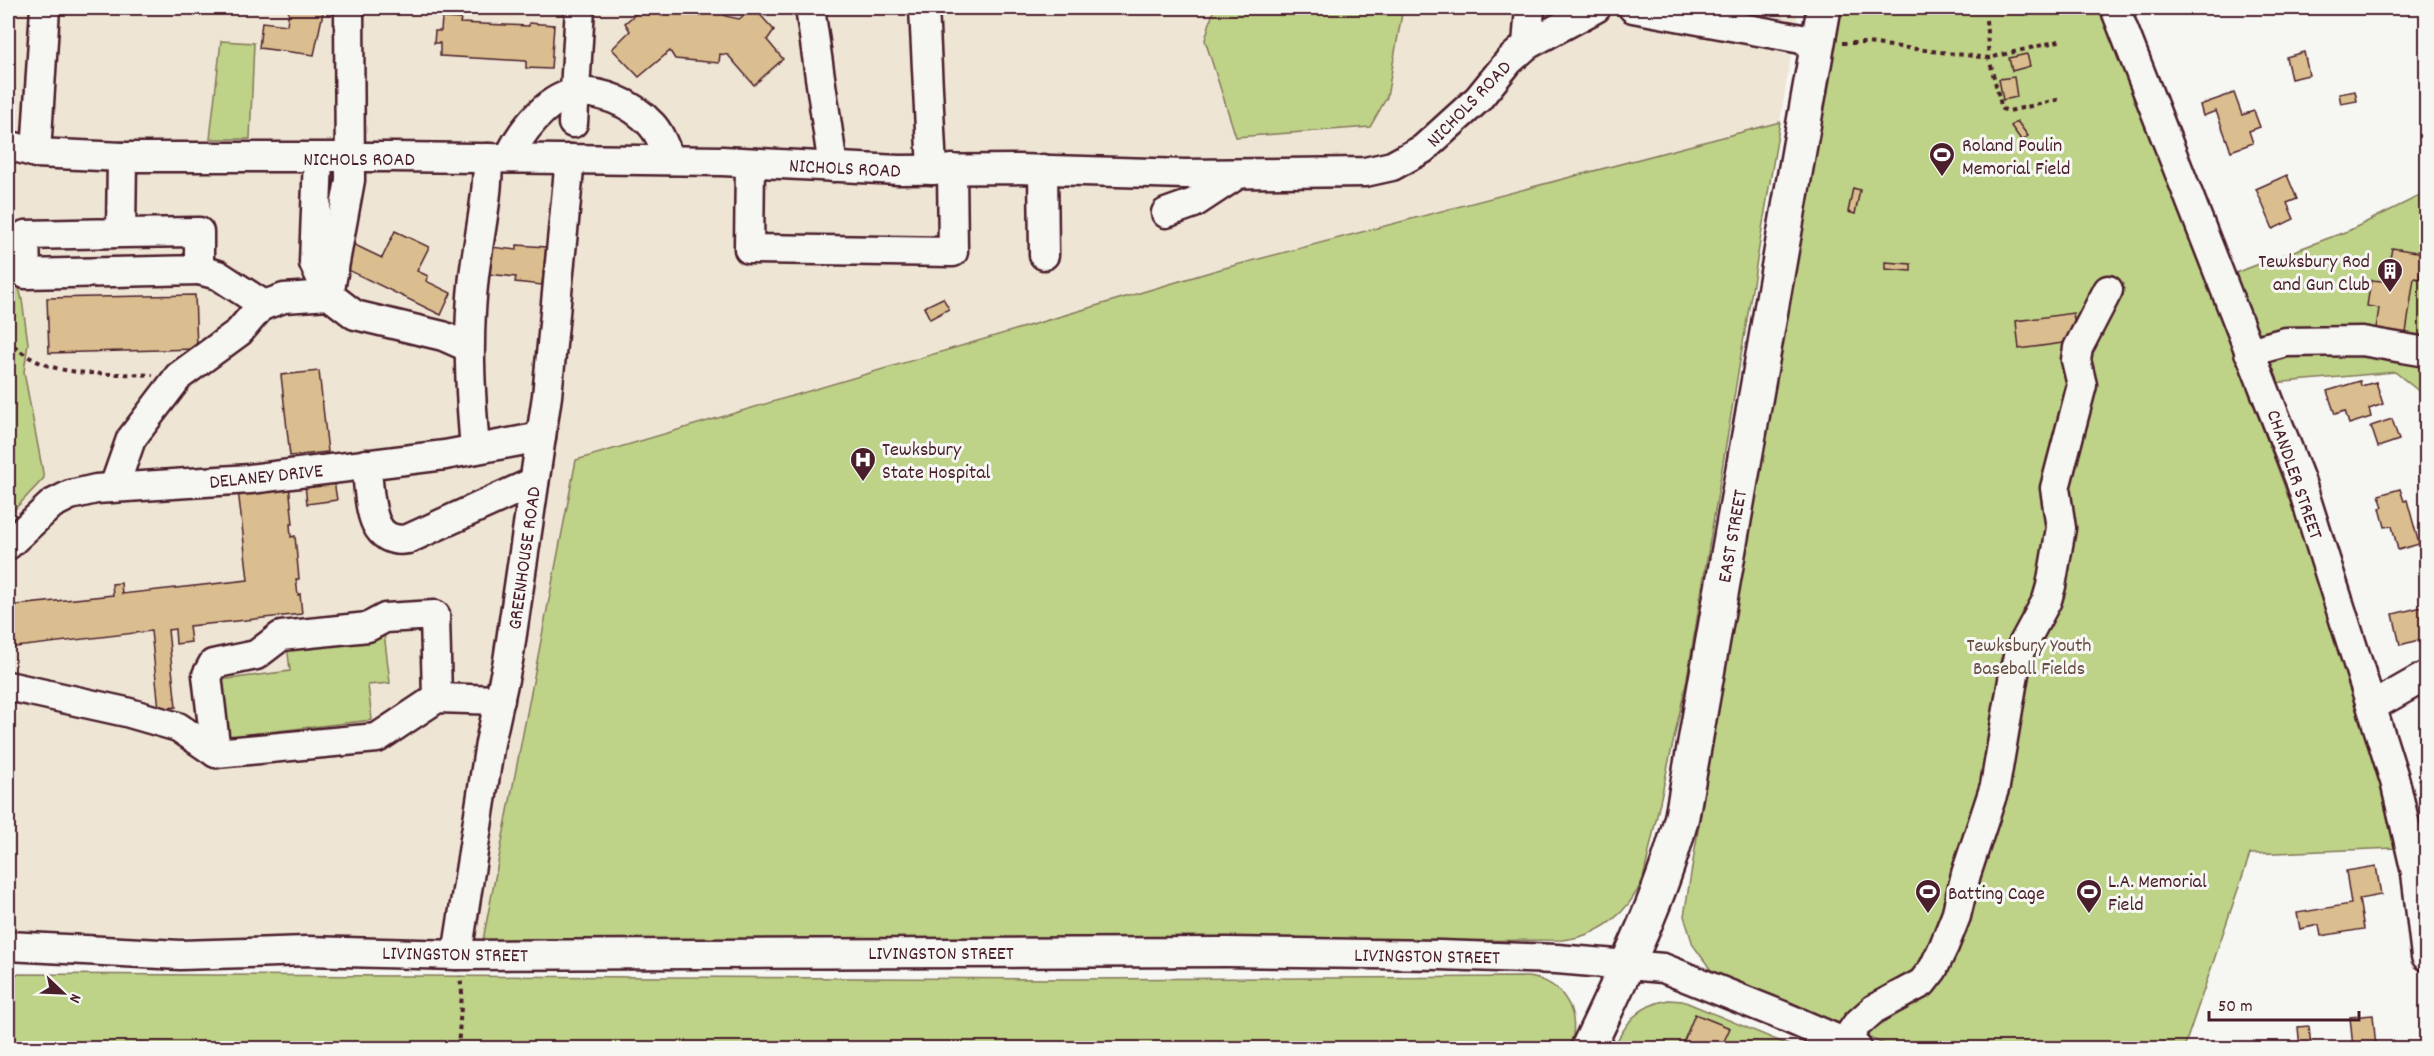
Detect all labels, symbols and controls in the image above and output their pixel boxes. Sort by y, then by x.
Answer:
street label: NICHOLS ROAD [1421,55,1519,155]
place label: Roland Poulin Memorial Field [1962,133,2070,184]
sports icon: Roland Poulin Memorial Field [1927,140,1957,178]
street label: NICHOLS ROAD [303,147,415,175]
street label: NICHOLS ROAD [788,153,901,187]
place label: Tewksbury Rod and Gun Club [2258,249,2370,300]
building icon: Tewksbury Rod and Gun Club [2375,256,2405,294]
street label: CHANDLER STREET [2258,406,2328,544]
place label: Tewksbury State Hospital [882,437,991,488]
hospital icon: Tewksbury State Hospital [848,445,878,483]
street label: DELANEY DRIVE [208,458,325,498]
street label: GREENHOUSE ROAD [502,485,550,632]
street label: EAST STREET [1712,488,1756,585]
park label: Tewksbury Youth Baseball Fields [1966,633,2092,684]
place label: L.A. Memorial Field [2108,869,2207,920]
sports icon: Batting Cage [1913,877,1943,915]
sports icon: L.A. Memorial Field [2074,877,2104,915]
place label: Batting Cage [1948,881,2045,909]
street label: LIVINGSTON STREET [382,941,528,971]
street label: LIVINGSTON STREET [868,941,1014,969]
street label: LIVINGSTON STREET [1354,943,1500,973]
north arrow [33,963,93,1023]
scale bar [2209,984,2359,1022]
text: N [62,990,87,1006]
text: 50 m [2218,995,2253,1020]

